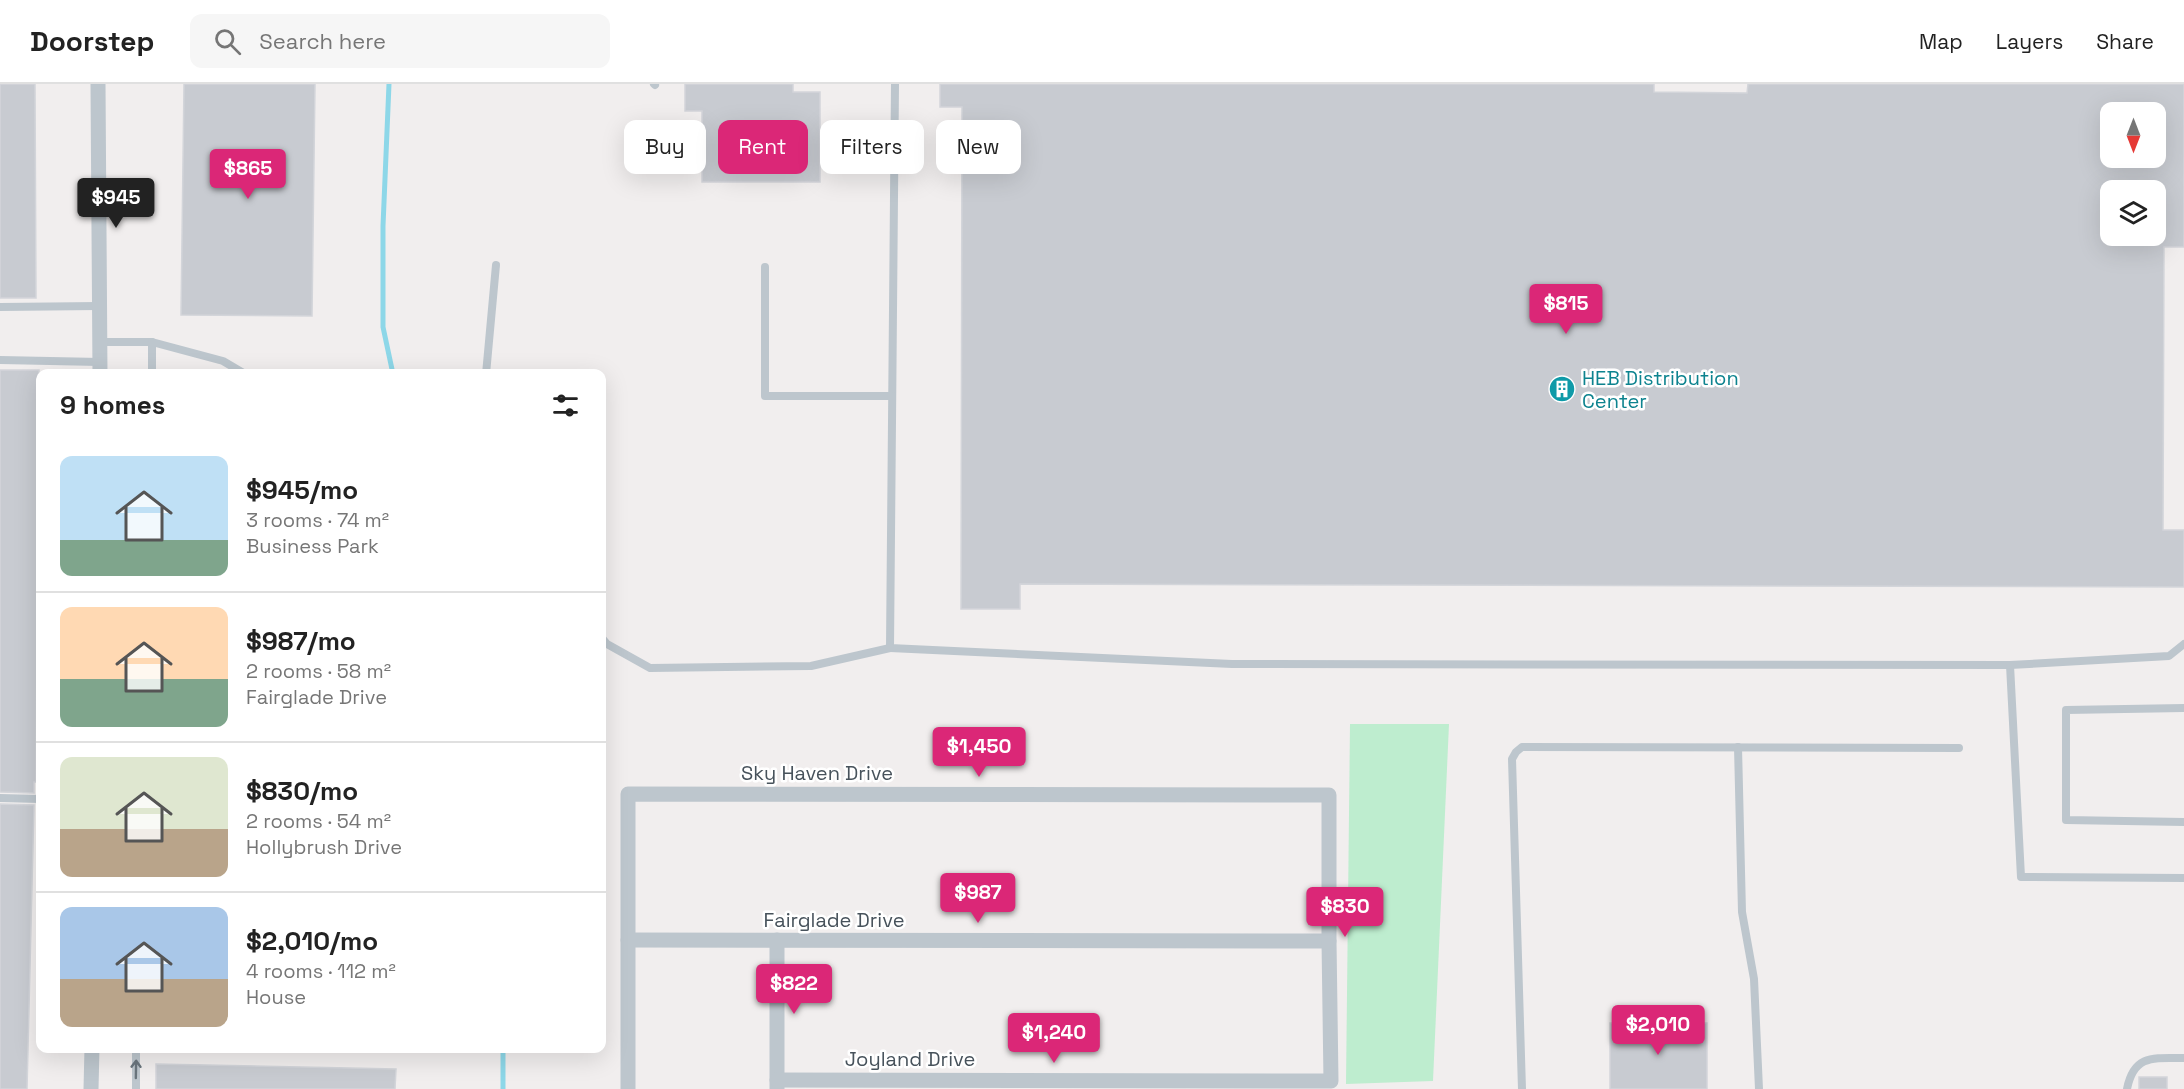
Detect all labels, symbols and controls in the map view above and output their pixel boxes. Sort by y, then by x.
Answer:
search box [190,14,610,68]
text: Doorstep [30,23,154,59]
icon: search [211,25,244,58]
text: Search here [259,27,386,55]
text: Map [1919,28,1963,55]
text: Layers [1996,28,2063,55]
text: Share [2096,28,2154,55]
north arrow [2100,102,2166,168]
map controls [2100,102,2166,246]
chip: Buy [624,120,706,174]
chip: Rent [718,120,808,174]
chip: Filters [820,120,924,174]
chip: New [936,120,1021,174]
pin: $865 [212,149,284,200]
text: $865 [224,155,272,181]
pin: $945 [80,178,152,229]
button: layers [2100,180,2166,246]
text: $945 [91,184,141,210]
pin: $815 [1530,284,1602,335]
text: $815 [1543,290,1589,316]
place label: HEB Distribution Center [1582,365,1739,414]
building icon: HEB Distribution Center [1547,374,1577,404]
text: 9 homes [60,388,165,422]
icon: filters [549,389,582,422]
text: $945/mo [246,473,358,507]
icon: home [108,480,180,552]
text: 3 rooms · 74 m² [246,507,389,533]
text: Business Park [246,533,379,559]
text: $987/mo [246,624,356,658]
icon: home [108,631,180,703]
text: 2 rooms · 58 m² [246,658,391,684]
text: Fairglade Drive [246,684,387,710]
pin: $1,450 [930,727,1028,778]
text: $1,450 [947,733,1011,759]
street label: Sky Haven Drive [741,760,893,786]
text: $830/mo [246,774,358,808]
icon: home [108,781,180,853]
text: 2 rooms · 54 m² [246,808,391,834]
text: Hollybrush Drive [246,834,402,860]
pin: $987 [942,873,1014,924]
text: $987 [954,879,1002,905]
pin: $830 [1309,887,1381,938]
text: $830 [1320,893,1370,919]
street label: Fairglade Drive [764,907,904,933]
text: $2,010/mo [246,924,378,958]
icon: home [108,931,180,1003]
text: 4 rooms · 112 m² [246,958,396,984]
pin: $822 [758,964,830,1015]
text: $822 [770,970,818,996]
text: House [246,984,306,1010]
pin: $2,010 [1609,1005,1707,1056]
text: $2,010 [1626,1011,1690,1037]
pin: $1,240 [1005,1013,1103,1064]
text: $1,240 [1022,1019,1086,1045]
street label: Joyland Drive [845,1046,975,1072]
one-way arrow [130,1059,142,1079]

